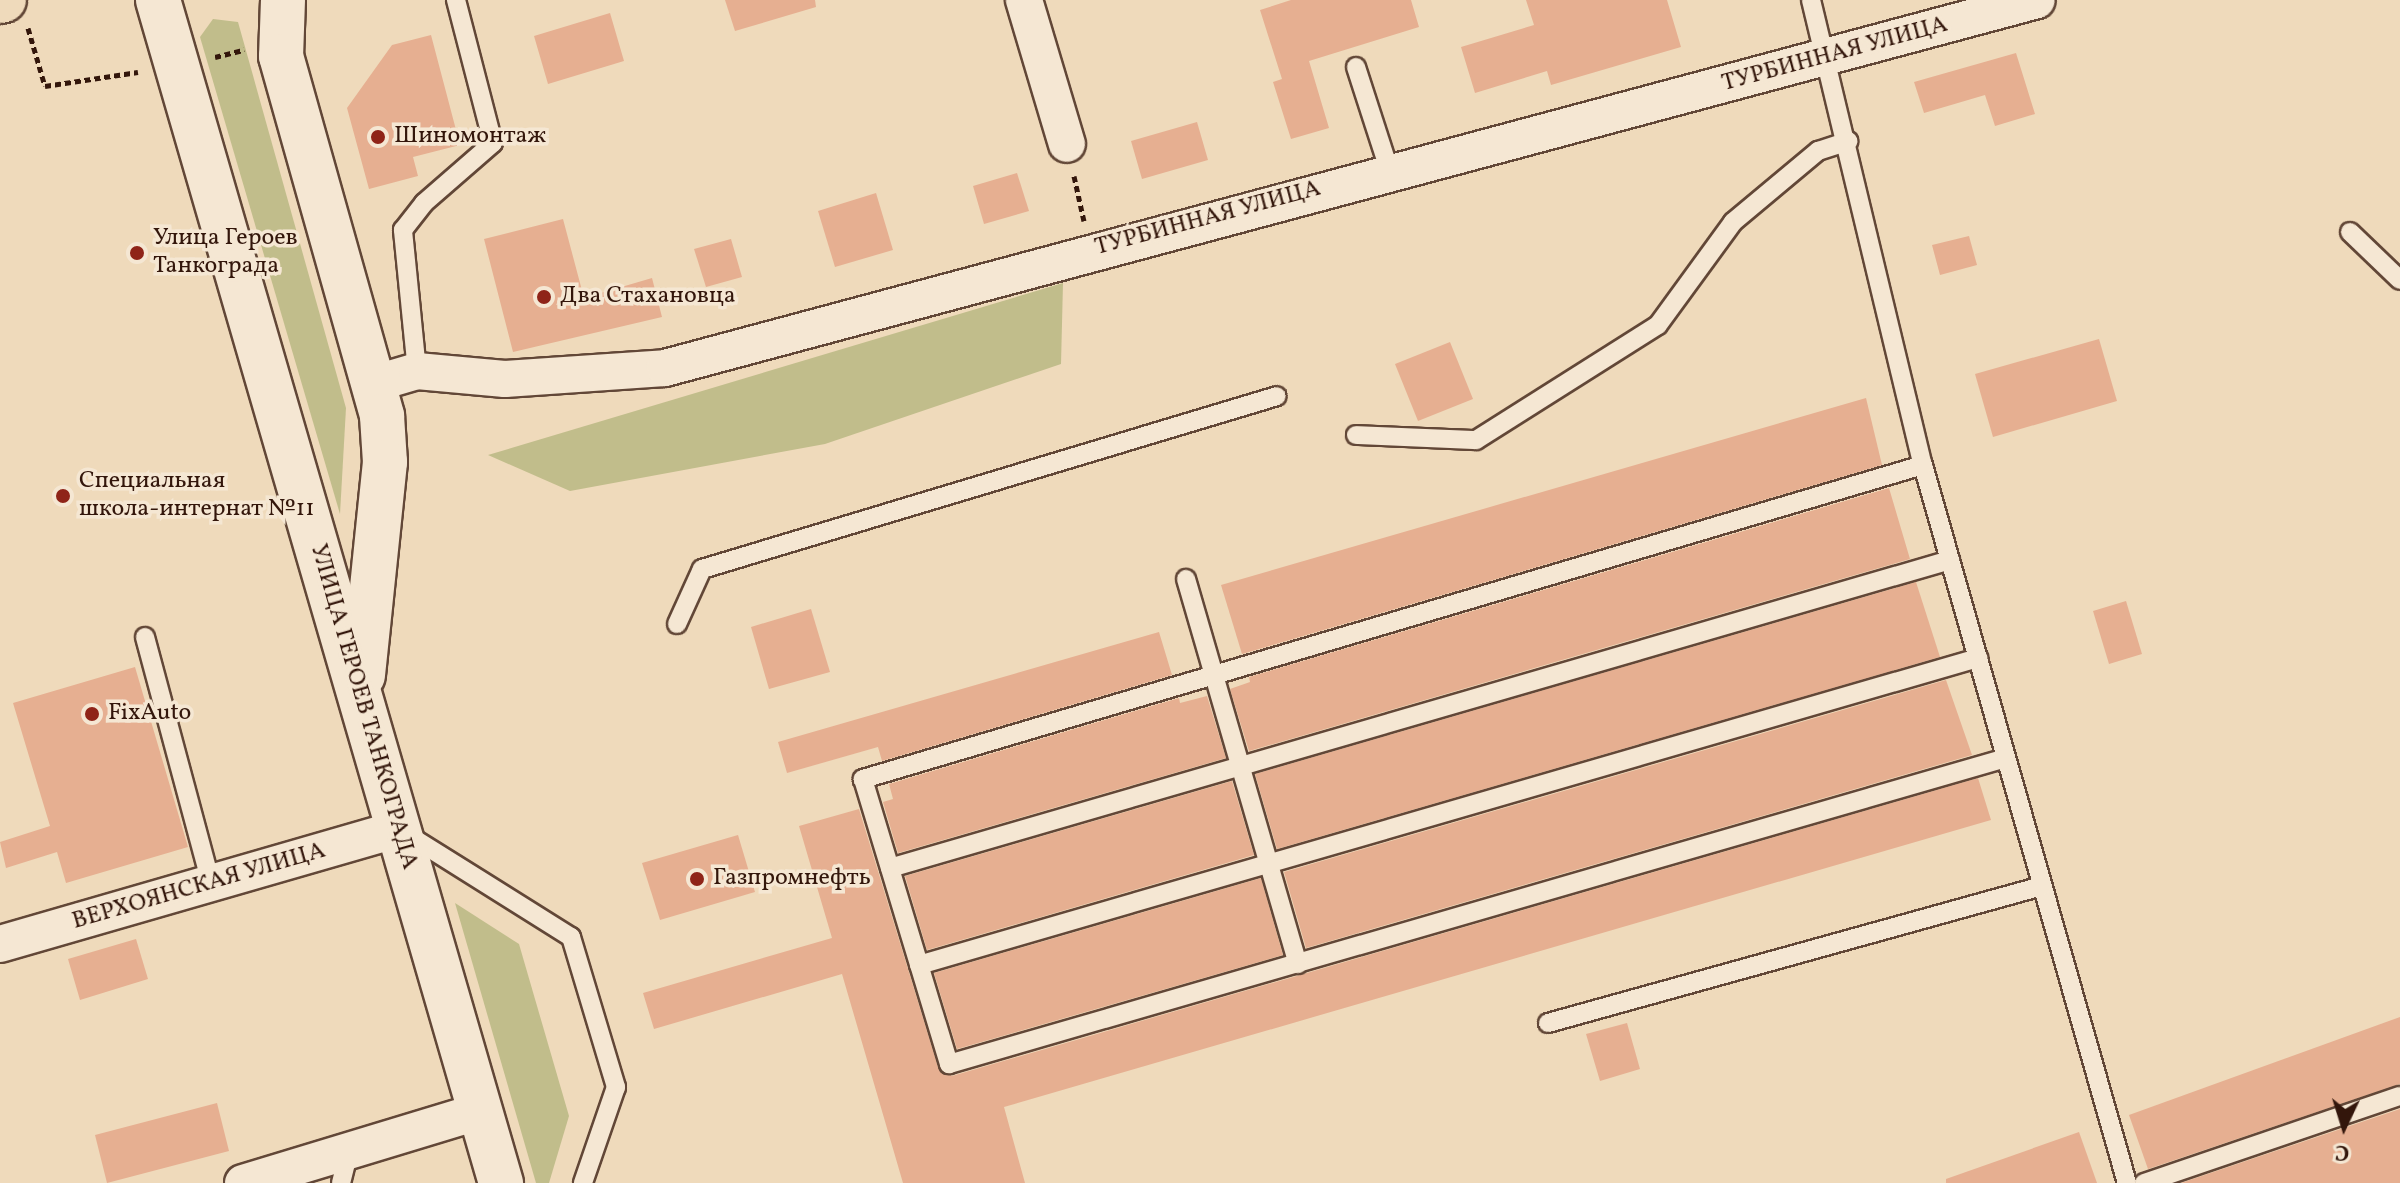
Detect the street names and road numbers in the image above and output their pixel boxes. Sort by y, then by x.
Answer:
street label: ТУРБИННАЯ УЛИЦА [1719,11,1951,99]
street label: ТУРБИННАЯ УЛИЦА [1092,175,1324,263]
street label: УЛИЦА ГЕРОЕВ ТАНКОГРАДА [303,541,423,873]
street label: ВЕРХОЯНСКАЯ УЛИЦА [69,837,329,937]

